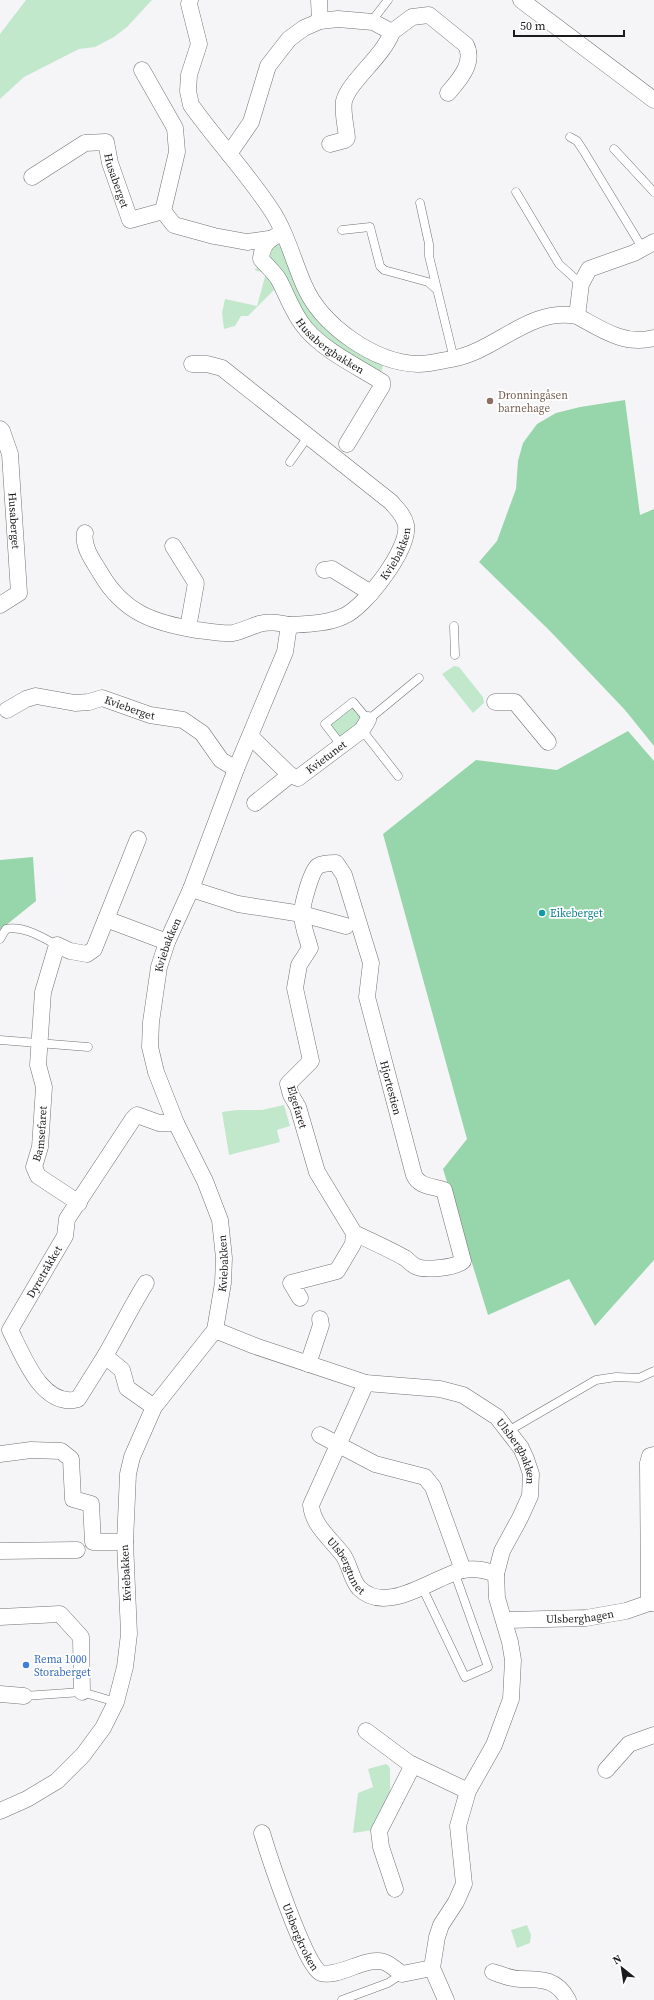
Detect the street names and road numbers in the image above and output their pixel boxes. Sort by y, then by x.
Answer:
street label: Husaberget [101,152,133,210]
street label: Husabergbakken [292,315,367,377]
street label: Husaberget [5,492,24,550]
street label: Kviebakken [377,526,414,583]
street label: Kvieberget [102,692,156,723]
street label: Kvietunet [303,737,350,777]
street label: Kviebakken [151,915,185,973]
street label: Hjortestien [377,1059,405,1117]
street label: Elgefaret [283,1084,311,1131]
street label: Bamsefaret [29,1105,50,1163]
street label: Kviebakken [214,1234,232,1293]
street label: Dyretråkket [23,1243,65,1301]
street label: Ulsbergbakken [493,1415,539,1485]
street label: Ulsbergtunet [324,1534,369,1598]
street label: Kviebakken [117,1544,135,1602]
street label: Ulsberghagen [546,1606,615,1626]
street label: Ulsbergkroken [279,1901,323,1974]

